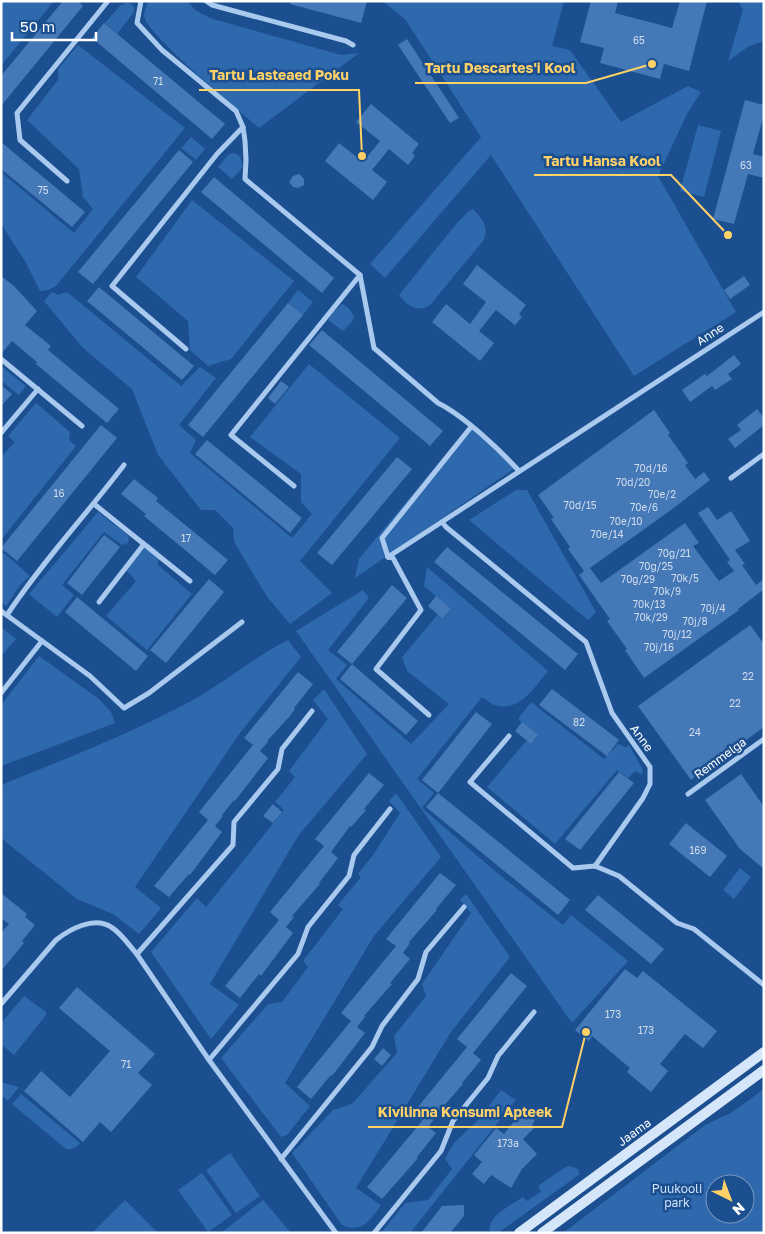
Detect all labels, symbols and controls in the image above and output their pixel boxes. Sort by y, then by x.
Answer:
scale bar [12,10,96,42]
text: 50 m [20,17,55,35]
house number: 65 [633,34,645,46]
callout: Tartu Descartes'i Kool [415,54,586,83]
text: Tartu Descartes'i Kool [424,59,576,76]
callout: Tartu Lasteaed Poku [199,61,359,90]
text: Tartu Lasteaed Poku [209,66,349,83]
house number: 71 [153,75,163,87]
callout: Tartu Hansa Kool [534,146,671,175]
text: Tartu Hansa Kool [543,152,661,169]
house number: 63 [740,159,752,171]
house number: 75 [37,184,49,196]
street label: Anne [693,320,727,348]
house number: 70d/16 [634,462,668,474]
house number: 70d/20 [616,476,650,488]
house number: 16 [54,487,64,499]
house number: 70e/2 [648,488,676,500]
house number: 70d/15 [563,499,597,511]
house number: 70e/6 [630,501,658,513]
house number: 70e/10 [609,515,643,527]
house number: 70e/14 [590,528,624,540]
house number: 17 [181,532,191,544]
house number: 70g/21 [657,547,691,559]
house number: 70g/25 [639,560,673,572]
house number: 70k/5 [671,572,699,584]
house number: 70g/29 [621,573,655,585]
house number: 70k/9 [653,585,681,597]
house number: 70k/13 [633,598,665,610]
house number: 70j/4 [700,602,726,614]
house number: 70k/29 [634,611,668,623]
house number: 70j/8 [682,615,708,627]
house number: 70j/12 [662,628,692,640]
house number: 70j/16 [644,641,674,653]
house number: 22 [742,670,754,682]
house number: 22 [729,697,741,709]
house number: 82 [573,716,585,728]
street label: Anne [627,722,657,754]
house number: 24 [689,726,701,738]
street label: Remmelga [691,734,749,782]
house number: 169 [690,844,706,856]
house number: 173 [605,1008,621,1020]
house number: 173 [638,1024,654,1036]
house number: 71 [121,1058,131,1070]
callout: Kivilinna Konsumi Apteek [368,1098,562,1127]
text: Kivilinna Konsumi Apteek [378,1103,552,1120]
street label: Jaama [614,1115,654,1149]
house number: 173a [497,1137,519,1149]
north arrow [705,1174,755,1224]
park label: Puukooli park [652,1181,702,1210]
text: N [729,1199,749,1219]

